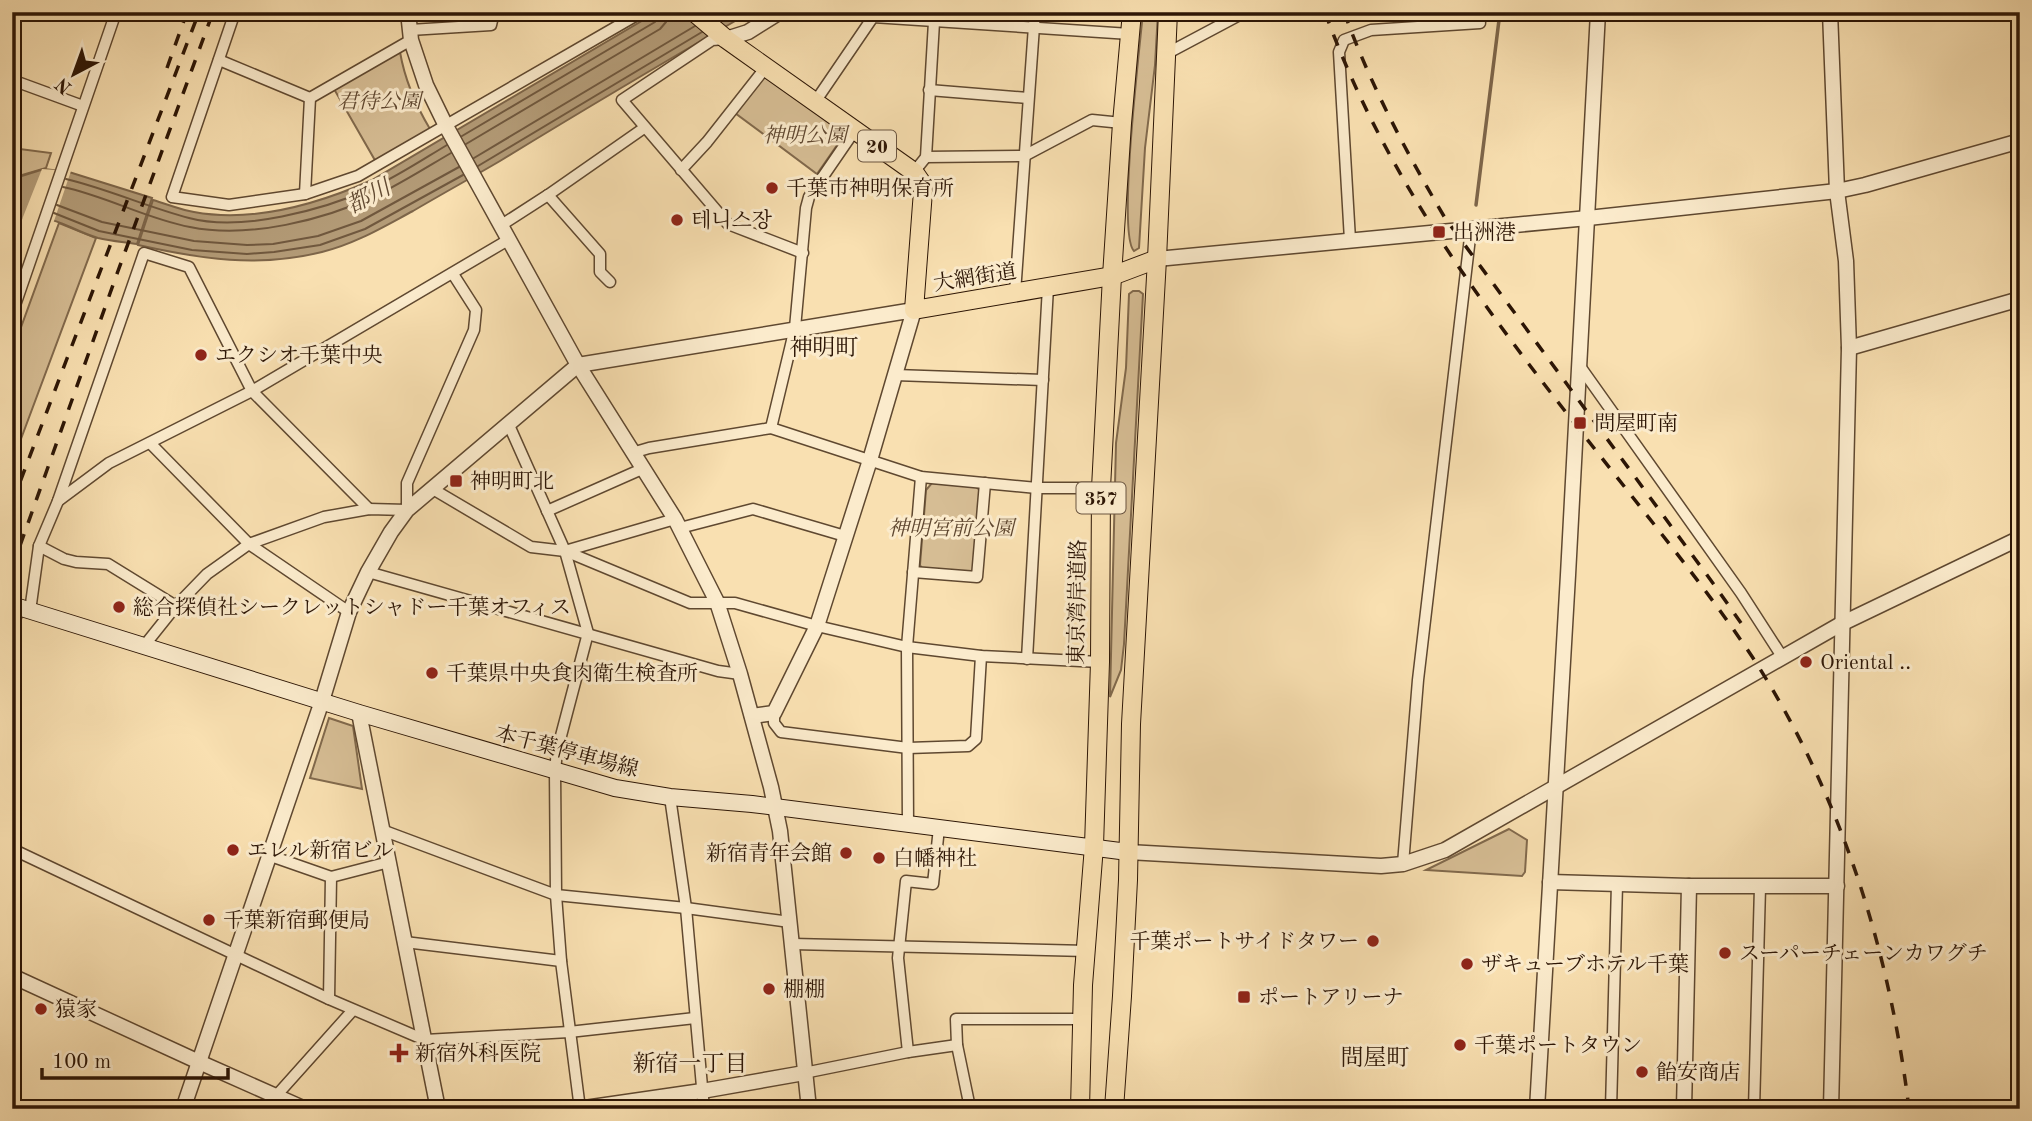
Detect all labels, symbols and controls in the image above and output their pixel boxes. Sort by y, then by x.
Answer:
north arrow [38,38,108,108]
text: N [52,73,76,97]
park label: 君待公園 [337,90,424,113]
park label: 神明公園 [763,124,850,147]
road number: 20 [858,130,896,162]
water label: 都川 [342,173,397,218]
place label: 千葉市神明保育所 [786,177,954,200]
marker: 千葉市神明保育所 [764,180,780,196]
place label: 테니스장 [691,209,773,232]
marker: 테니스장 [669,212,685,228]
place label: 出洲港 [1453,221,1516,244]
marker: 出洲港 [1431,224,1447,240]
street label: 大網街道 [932,260,1018,295]
district label: 神明町 [790,335,859,360]
place label: エクシオ千葉中央 [215,344,383,367]
marker: エクシオ千葉中央 [193,347,209,363]
place label: 問屋町南 [1594,412,1678,435]
marker: 問屋町南 [1572,415,1588,431]
place label: 神明町北 [470,470,554,493]
marker: 神明町北 [448,473,464,489]
road number: 357 [1076,482,1126,513]
park label: 神明宮前公園 [888,517,1017,540]
street label: 東京湾岸道路 [1065,539,1090,665]
place label: 総合探偵社シークレットシャドー千葉オフィス [133,596,571,619]
marker: 総合探偵社シークレットシャドー千葉オフィス [111,599,127,615]
place label: Oriental .. [1820,653,1911,674]
marker: Oriental .. [1798,654,1814,670]
place label: 千葉県中央食肉衛生検査所 [446,662,698,685]
marker: 千葉県中央食肉衛生検査所 [424,665,440,681]
street label: 本千葉停車場線 [493,721,641,782]
place label: エレル新宿ビル [247,839,393,862]
place label: 新宿青年会館 [706,841,832,865]
marker: エレル新宿ビル [225,842,241,858]
marker: 新宿青年会館 [838,845,854,861]
place label: 白幡神社 [893,847,977,870]
marker: 白幡神社 [871,850,887,866]
place label: 千葉新宿郵便局 [223,909,370,932]
marker: 千葉新宿郵便局 [201,912,217,928]
place label: 千葉ポートサイドタワー [1129,930,1359,953]
marker: 千葉ポートサイドタワー [1365,933,1381,949]
place label: スーパーチェーンカワグチ [1739,943,1988,965]
marker: スーパーチェーンカワグチ [1717,945,1733,961]
place label: ザキューブホテル千葉 [1481,953,1689,976]
marker: ザキューブホテル千葉 [1459,956,1475,972]
place label: 棚棚 [783,978,825,1001]
marker: 棚棚 [761,981,777,997]
place label: ポートアリーナ [1258,987,1404,1009]
marker: ポートアリーナ [1236,989,1252,1005]
place label: 猿家 [55,998,97,1021]
marker: 猿家 [33,1001,49,1017]
place label: 千葉ポートタウン [1474,1034,1642,1057]
scale bar [42,1037,228,1081]
marker: 千葉ポートタウン [1452,1037,1468,1053]
place label: 新宿外科医院 [415,1042,541,1065]
marker: 新宿外科医院 [389,1043,409,1063]
district label: 問屋町 [1341,1046,1410,1070]
district label: 新宿一丁目 [633,1051,748,1076]
text: 100 m [52,1052,111,1073]
place label: 飴安商店 [1656,1061,1740,1084]
marker: 飴安商店 [1634,1064,1650,1080]

